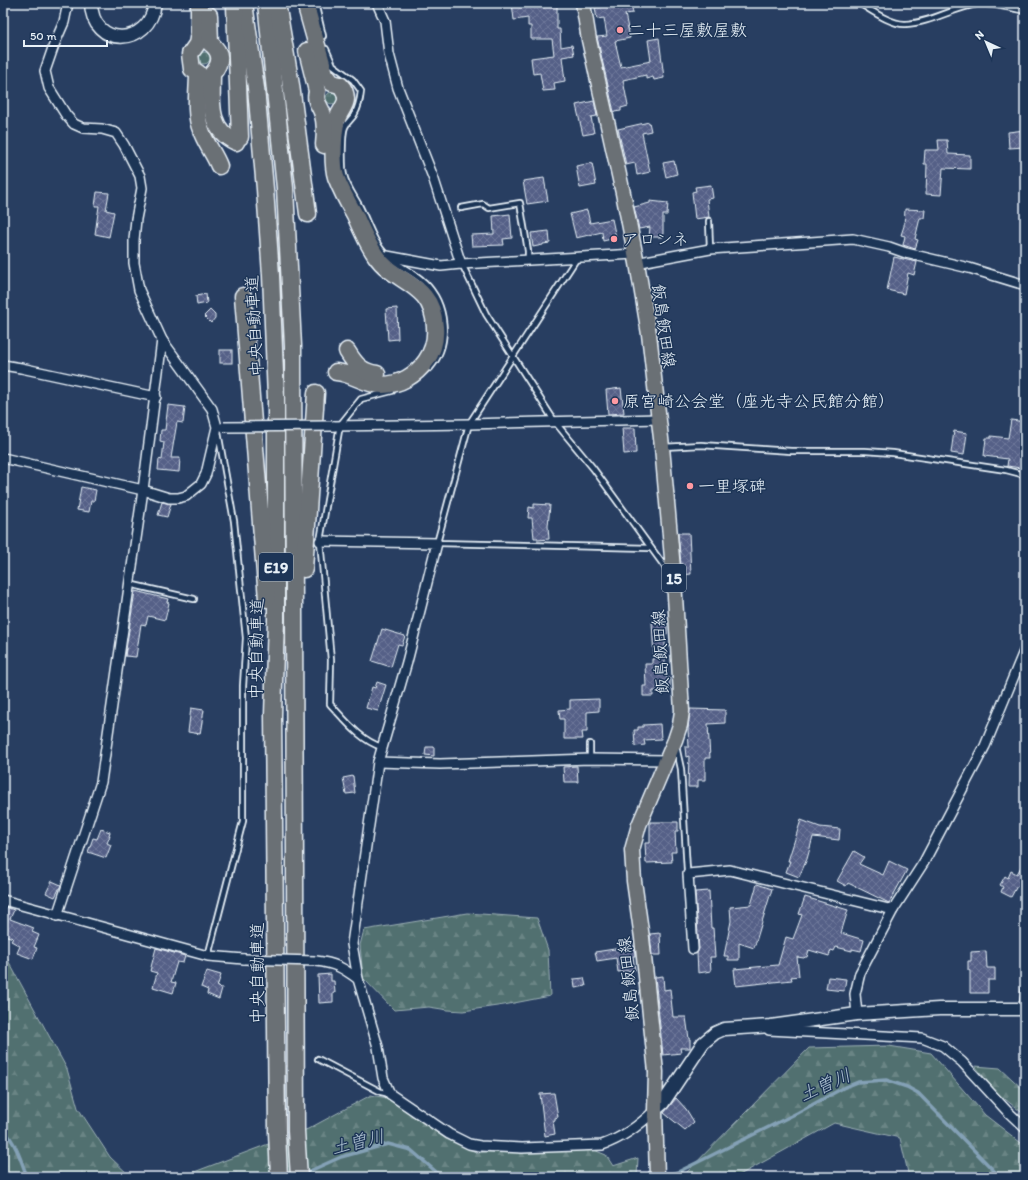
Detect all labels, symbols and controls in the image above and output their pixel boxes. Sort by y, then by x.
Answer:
place label: 二十三屋敷屋敷 [628,20,747,40]
scale bar [24,22,107,48]
north arrow [966,22,1006,62]
marker: 二十三屋敷屋敷 [615,25,625,35]
text: N [972,28,987,42]
text: 50 m [30,29,56,43]
place label: アロンネ [622,229,689,249]
marker: アロンネ [609,234,619,244]
street label: 中央自動車道 [241,275,267,377]
street label: 飯島飯田線 [648,283,680,369]
place label: 原宮崎公会堂（座光寺公民館分館） [623,391,895,411]
marker: 原宮崎公会堂（座光寺公民館分館） [610,396,620,406]
place label: 一里塚碑 [698,476,766,496]
marker: 一里塚碑 [685,481,695,491]
road number: E19 [259,553,293,581]
road number: 15 [662,564,686,592]
street label: 中央自動車道 [245,598,267,700]
street label: 飯島飯田線 [648,609,672,695]
street label: 中央自動車道 [247,922,267,1024]
street label: 飯島飯田線 [614,936,642,1022]
water label: 土曽川 [796,1064,854,1106]
water label: 土曽川 [329,1125,387,1159]

